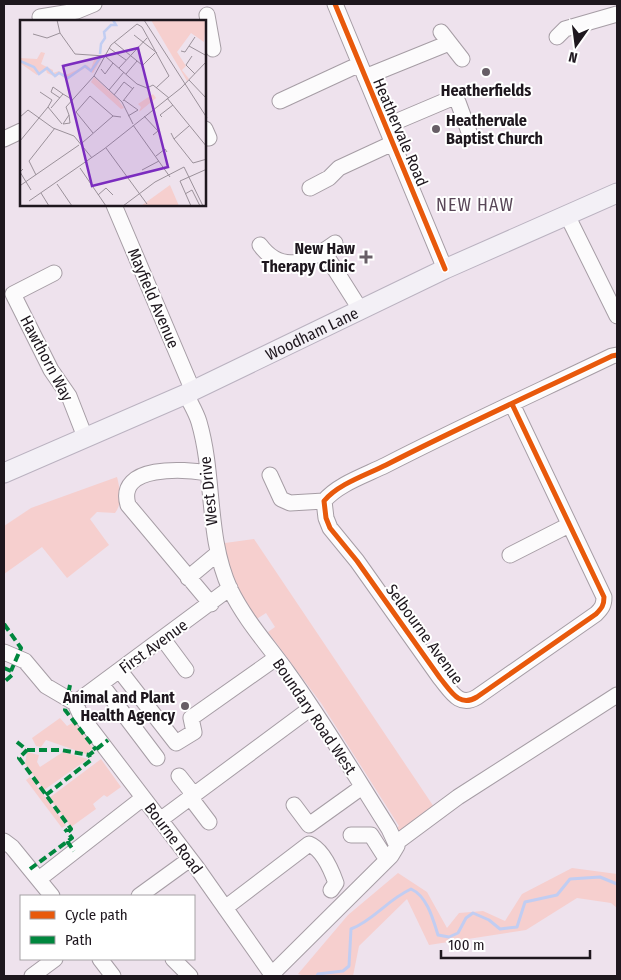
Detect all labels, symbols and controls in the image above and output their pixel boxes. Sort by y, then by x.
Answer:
inset map [20,20,206,206]
north arrow [551,20,601,70]
text: N [567,48,579,66]
marker: Heatherfields [480,66,492,78]
street label: Heathervale Road [369,75,432,189]
place label: Heatherfields [441,81,531,100]
place label: Heathervale Baptist Church [446,111,543,148]
marker: Heathervale Baptist Church [430,123,442,135]
district label: NEW HAW [436,194,514,216]
place label: New Haw Therapy Clinic [262,239,355,276]
street label: Mayfield Avenue [124,245,183,351]
marker: New Haw Therapy Clinic [359,250,373,264]
street label: Woodham Lane [262,303,362,364]
street label: Hawthorn Way [16,312,77,405]
street label: West Drive [195,455,222,526]
street label: Selbourne Avenue [382,581,467,688]
street label: First Avenue [115,615,191,678]
street label: Boundary Road West [269,655,361,778]
place label: Animal and Plant Health Agency [62,688,175,725]
marker: Animal and Plant Health Agency [179,700,191,712]
street label: Bourne Road [141,799,207,878]
legend [20,895,195,960]
text: Cycle path [65,906,128,924]
scale bar [441,928,590,960]
text: Path [65,931,92,949]
text: 100 m [448,936,485,954]

